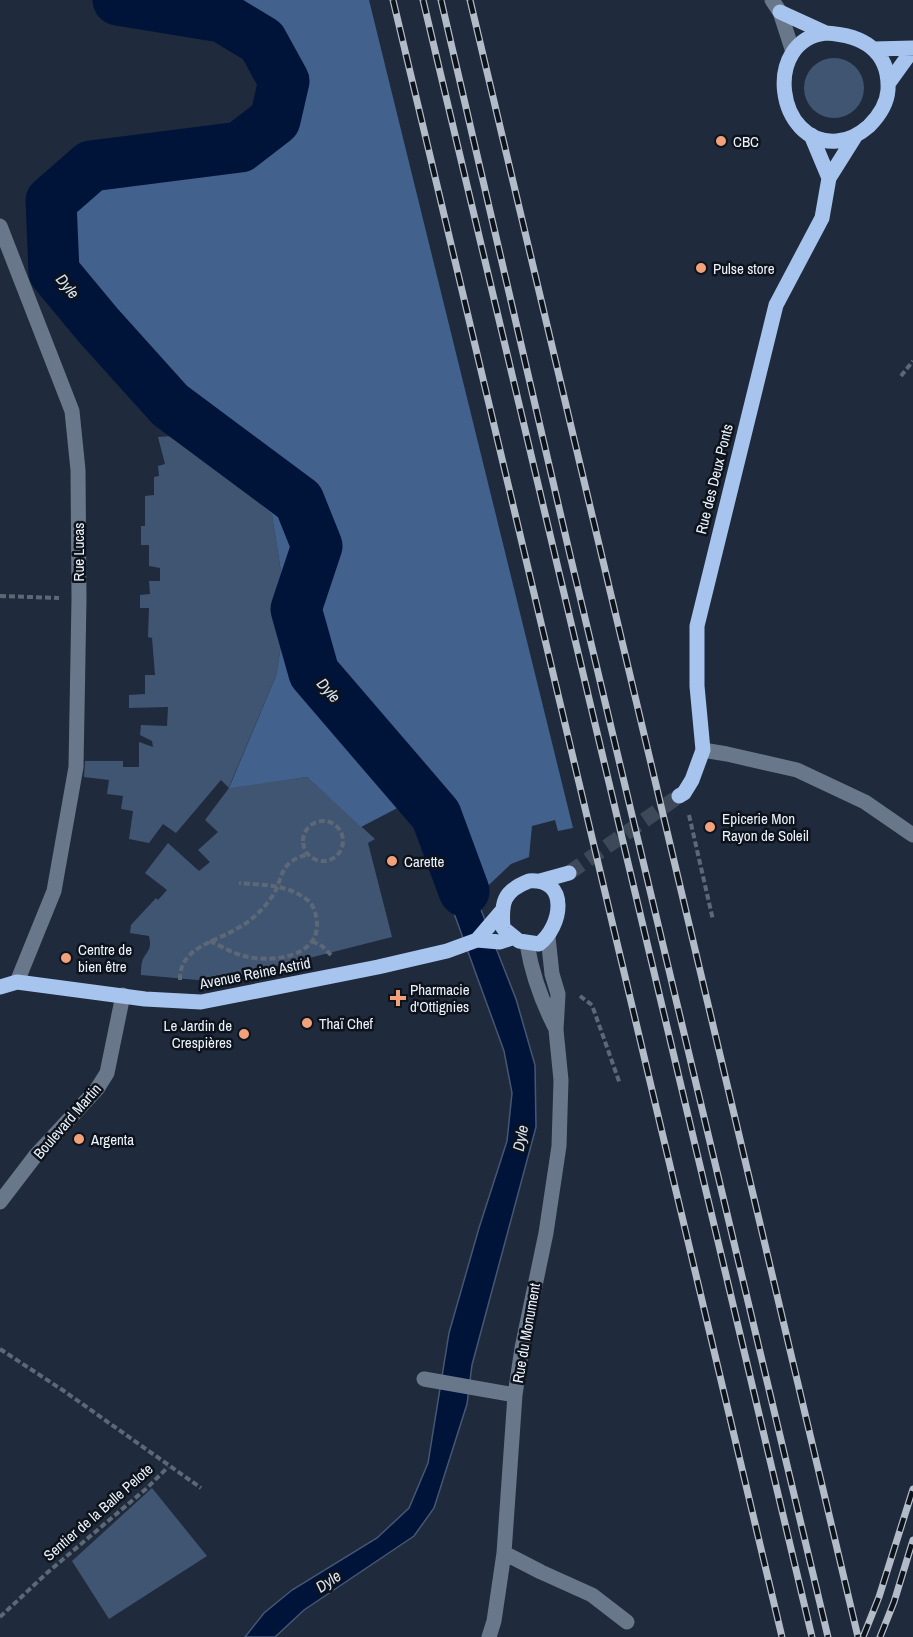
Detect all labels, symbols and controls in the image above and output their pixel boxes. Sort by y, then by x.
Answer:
place label: CBC [733,131,759,152]
marker: CBC [714,134,728,148]
place label: Pulse store [713,258,775,279]
marker: Pulse store [694,261,708,275]
water label: Dyle [51,269,85,303]
street label: Rue des Deux Ponts [690,422,738,536]
street label: Rue Lucas [68,523,89,581]
water label: Dyle [312,673,346,707]
place label: Epicerie Mon Rayon de Soleil [722,808,809,846]
marker: Epicerie Mon Rayon de Soleil [703,820,717,834]
place label: Carette [404,851,444,872]
marker: Carette [385,854,399,868]
place label: Centre de bien être [78,939,132,977]
marker: Centre de bien être [59,951,73,965]
street label: Avenue Reine Astrid [197,952,312,994]
place label: Pharmacie d'Ottignies [410,979,470,1017]
marker: Pharmacie d'Ottignies [391,991,405,1005]
place label: Thaï Chef [319,1013,374,1034]
place label: Le Jardin de Crespières [164,1015,232,1053]
marker: Thaï Chef [300,1016,314,1030]
marker: Le Jardin de Crespières [237,1027,251,1041]
street label: Boulevard Martin [28,1079,106,1163]
water label: Dyle [507,1123,533,1153]
place label: Argenta [90,1129,134,1150]
marker: Argenta [72,1132,86,1146]
street label: Rue du Monument [507,1281,545,1385]
street label: Sentier de la Balle Pelote [39,1458,157,1565]
water label: Dyle [311,1565,345,1597]

